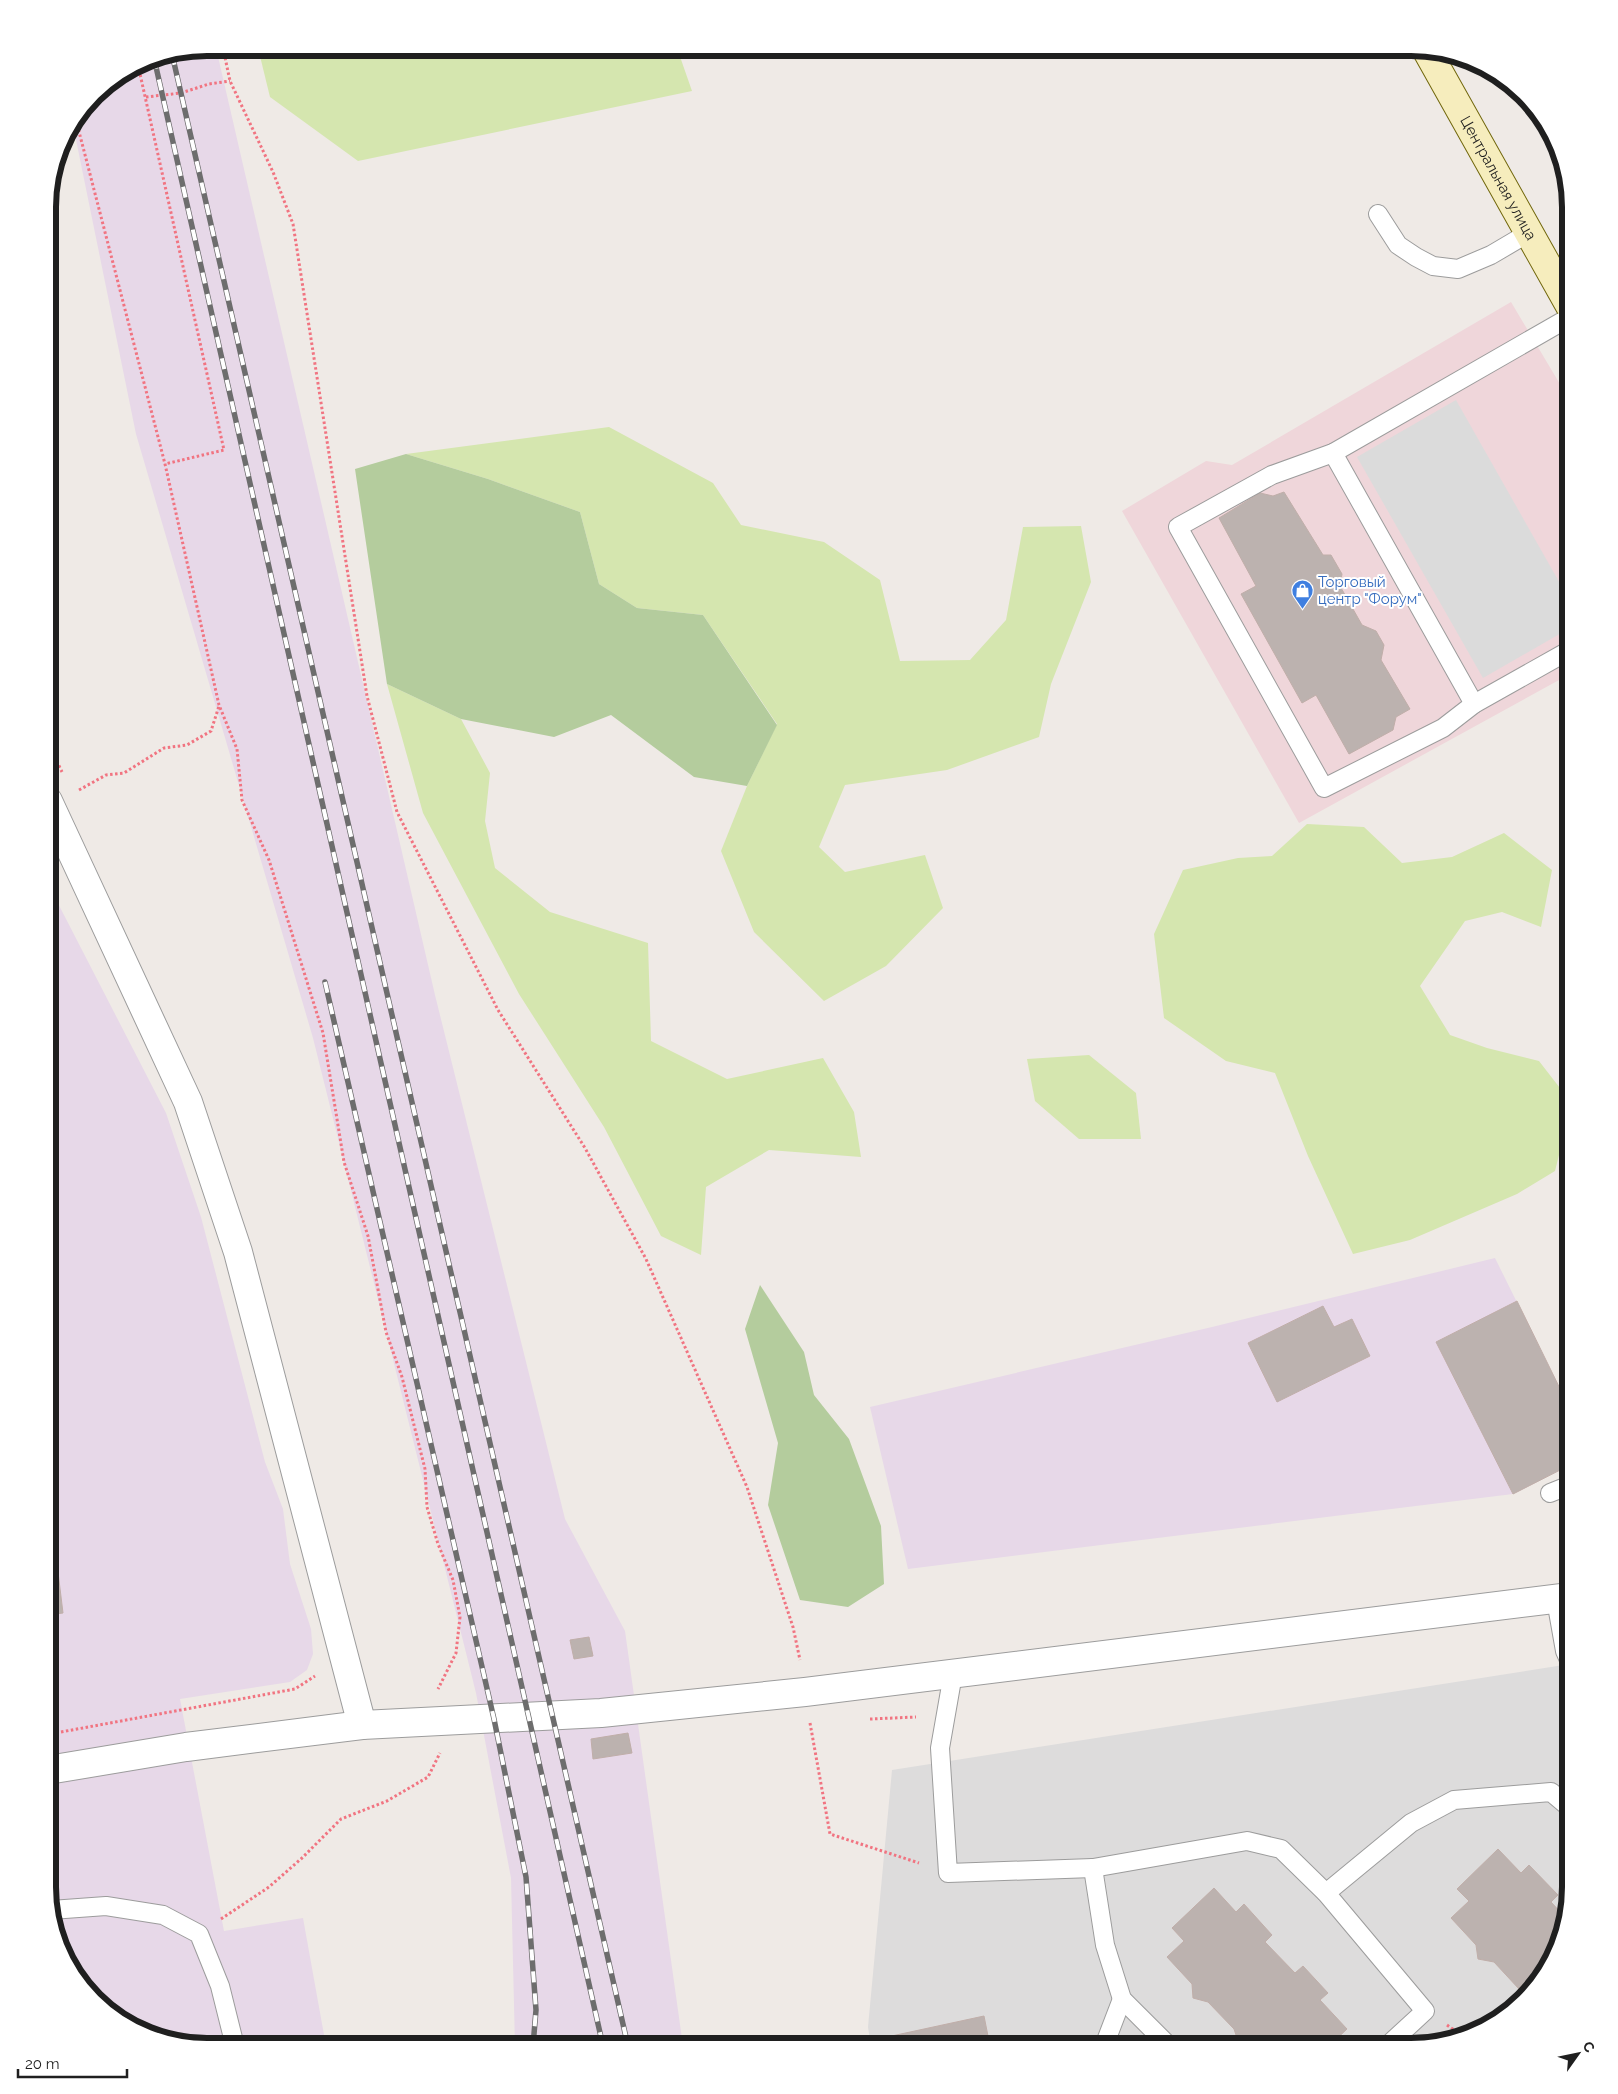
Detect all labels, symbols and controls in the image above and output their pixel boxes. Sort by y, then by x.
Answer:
street label: Центральная улица [1456,113,1540,243]
place label: Торговый центр "Форум" [1318,573,1422,608]
shop icon: Торговый центр "Форум" [1290,579,1314,610]
north arrow [1553,2029,1603,2079]
text: С [1580,2039,1598,2056]
scale bar [18,2046,126,2078]
text: 20 m [25,2055,60,2073]

